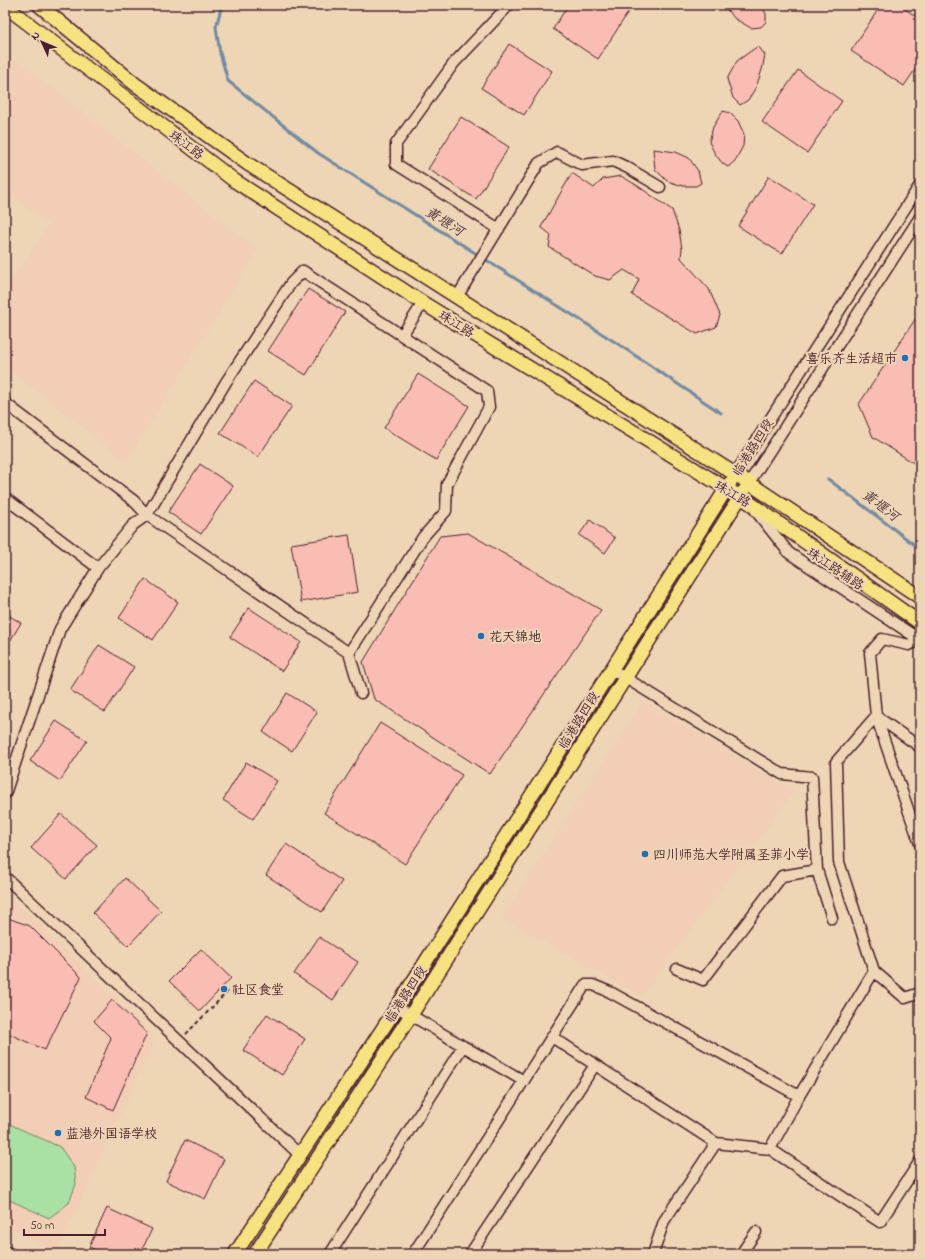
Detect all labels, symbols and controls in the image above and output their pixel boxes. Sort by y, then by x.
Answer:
north arrow [22,22,62,62]
text: N [27,28,44,44]
street label: 珠江路 [165,126,207,165]
water label: 黄堰河 [421,202,469,243]
street label: 珠江路 [435,306,478,343]
place label: 喜乐齐生活超市 [806,350,897,369]
marker: 喜乐齐生活超市 [900,353,910,363]
street label: 临港路四段 [728,415,779,480]
street label: 珠江路 [711,476,754,512]
water label: 黄堰河 [857,485,905,528]
street label: 珠江路辅路 [803,543,867,595]
place label: 花天锦地 [489,628,541,647]
marker: 花天锦地 [476,631,486,641]
street label: 临港路四段 [554,688,605,753]
place label: 四川师范大学附属圣菲小学 [653,846,809,865]
marker: 四川师范大学附属圣菲小学 [640,849,650,859]
street label: 临港路四段 [381,962,432,1027]
place label: 社区食堂 [232,981,284,1000]
marker: 社区食堂 [219,984,229,994]
place label: 蓝港外国语学校 [66,1125,157,1144]
marker: 蓝港外国语学校 [53,1128,63,1138]
scale bar [24,1211,105,1237]
text: 50 m [30,1217,54,1235]

